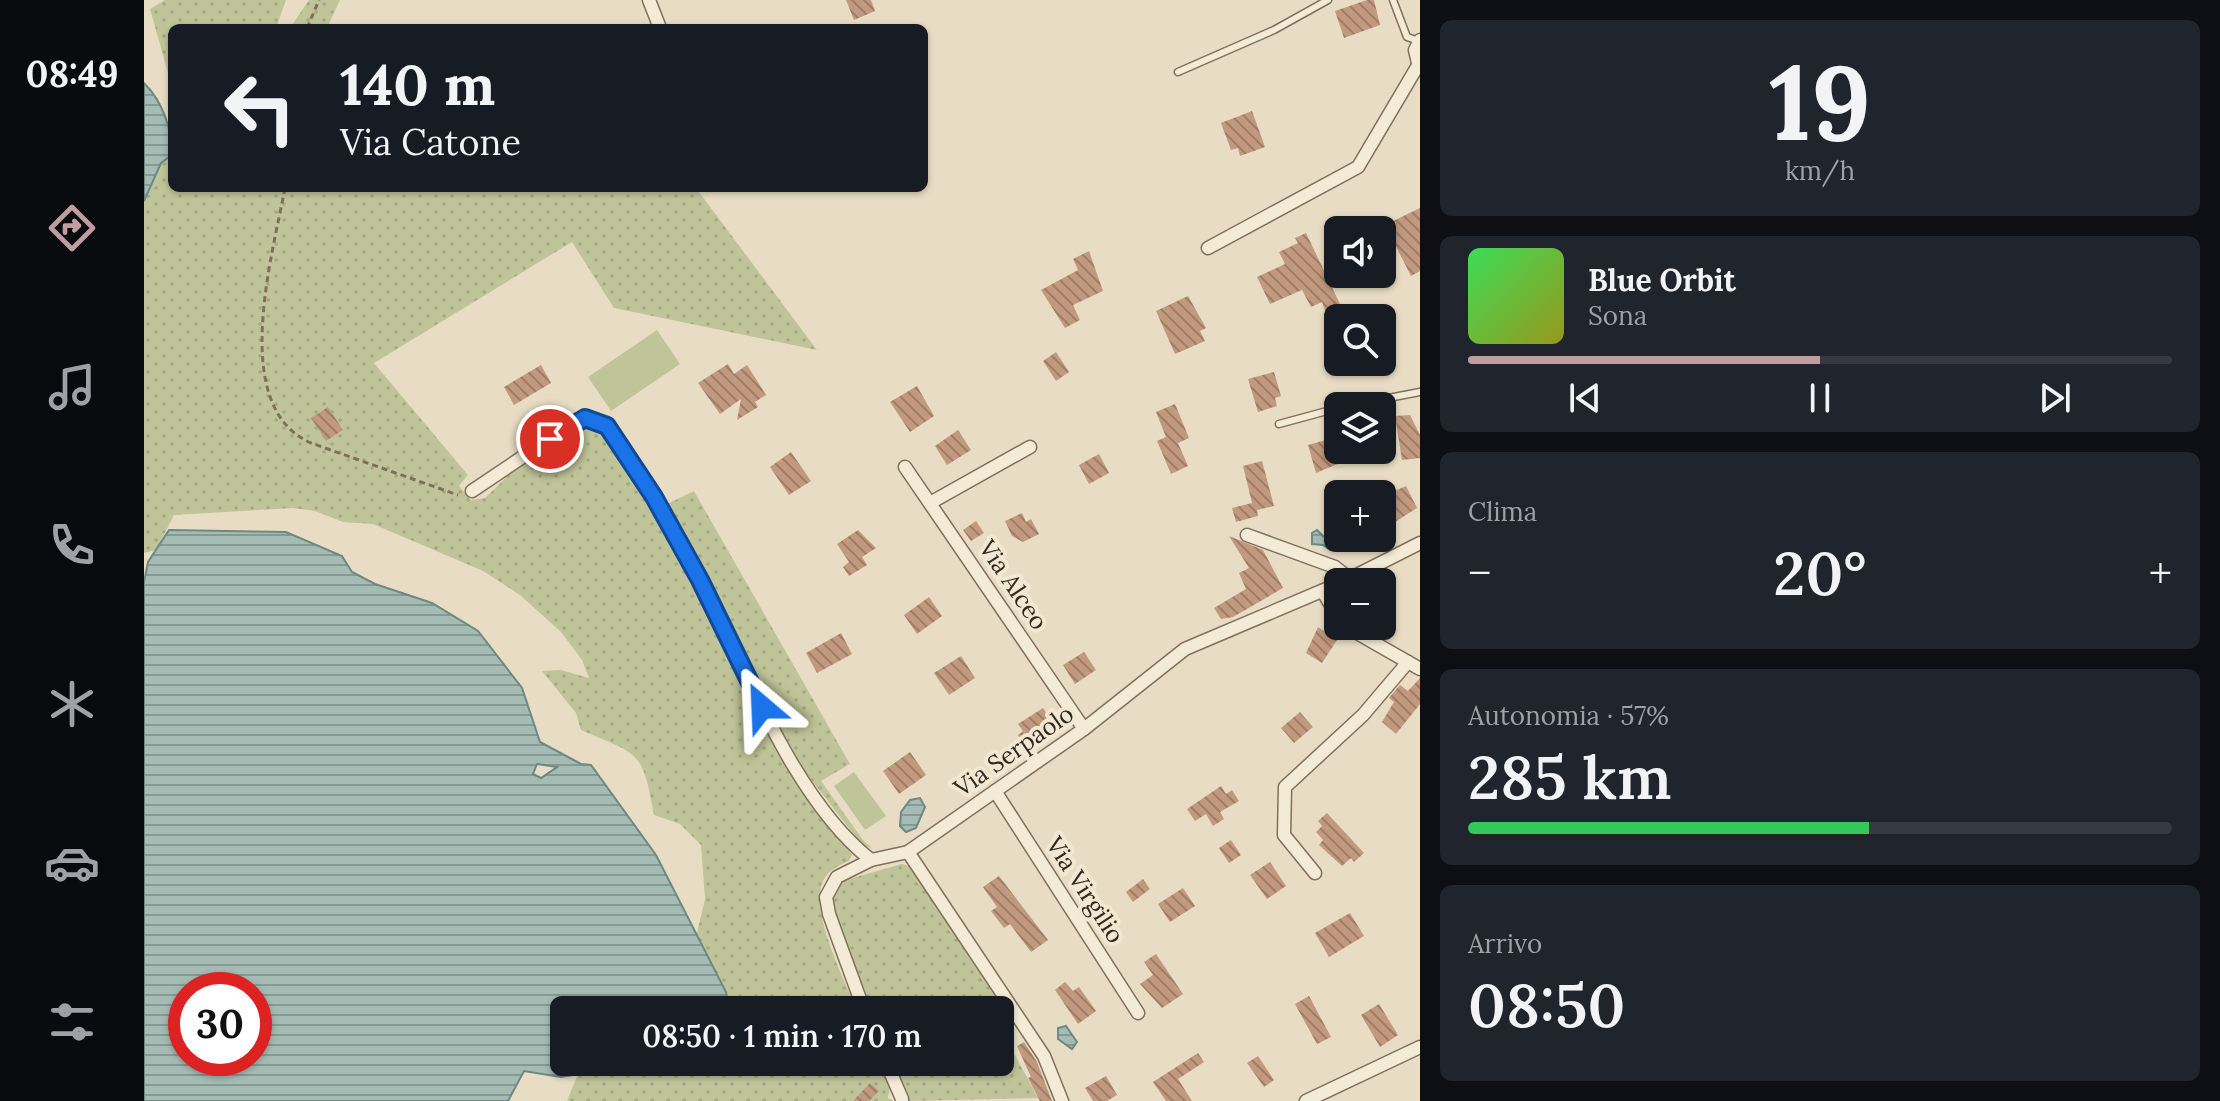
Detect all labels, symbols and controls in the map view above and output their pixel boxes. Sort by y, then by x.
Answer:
text: 19 [1769,35,1871,168]
text: 140 m [340,49,495,120]
text: 08:49 [26,51,118,97]
icon: left [208,56,312,160]
text: Via Catone [340,119,521,165]
text: km/h [1785,154,1855,187]
icon: directions [44,200,100,256]
map controls [1324,216,1396,640]
button: sound [1324,216,1396,288]
text: Blue Orbit [1588,261,1736,299]
text: Sona [1588,299,1647,332]
button: search [1324,304,1396,376]
icon: music [44,359,100,415]
icon: previous [1563,376,1607,420]
icon: pause [1798,376,1842,420]
icon: next [2033,376,2077,420]
button: layers [1324,392,1396,464]
pin [516,405,584,473]
icon: arrive [528,417,572,461]
button: + [1324,480,1396,552]
text: Clima [1468,495,1537,528]
icon: phone [44,517,100,573]
street label: Via Alceo [972,533,1055,636]
text: 20° [1773,535,1867,611]
text: − [1468,545,1491,601]
text: + [2149,545,2172,601]
button: − [1324,568,1396,640]
position arrow [720,665,804,749]
icon: climate [44,676,100,732]
street label: Via Serpaolo [947,698,1080,804]
text: Autonomia · 57% [1468,699,1669,732]
text: 285 km [1468,739,1672,815]
street label: Via Virgilio [1039,830,1131,949]
icon: car [44,835,100,891]
text: Arrivo [1468,927,1542,960]
text: 08:50 [1468,967,1625,1043]
speed limit sign: 30 [168,972,272,1076]
icon: filters [44,994,100,1050]
text: 08:50 · 1 min · 170 m [642,1017,922,1055]

